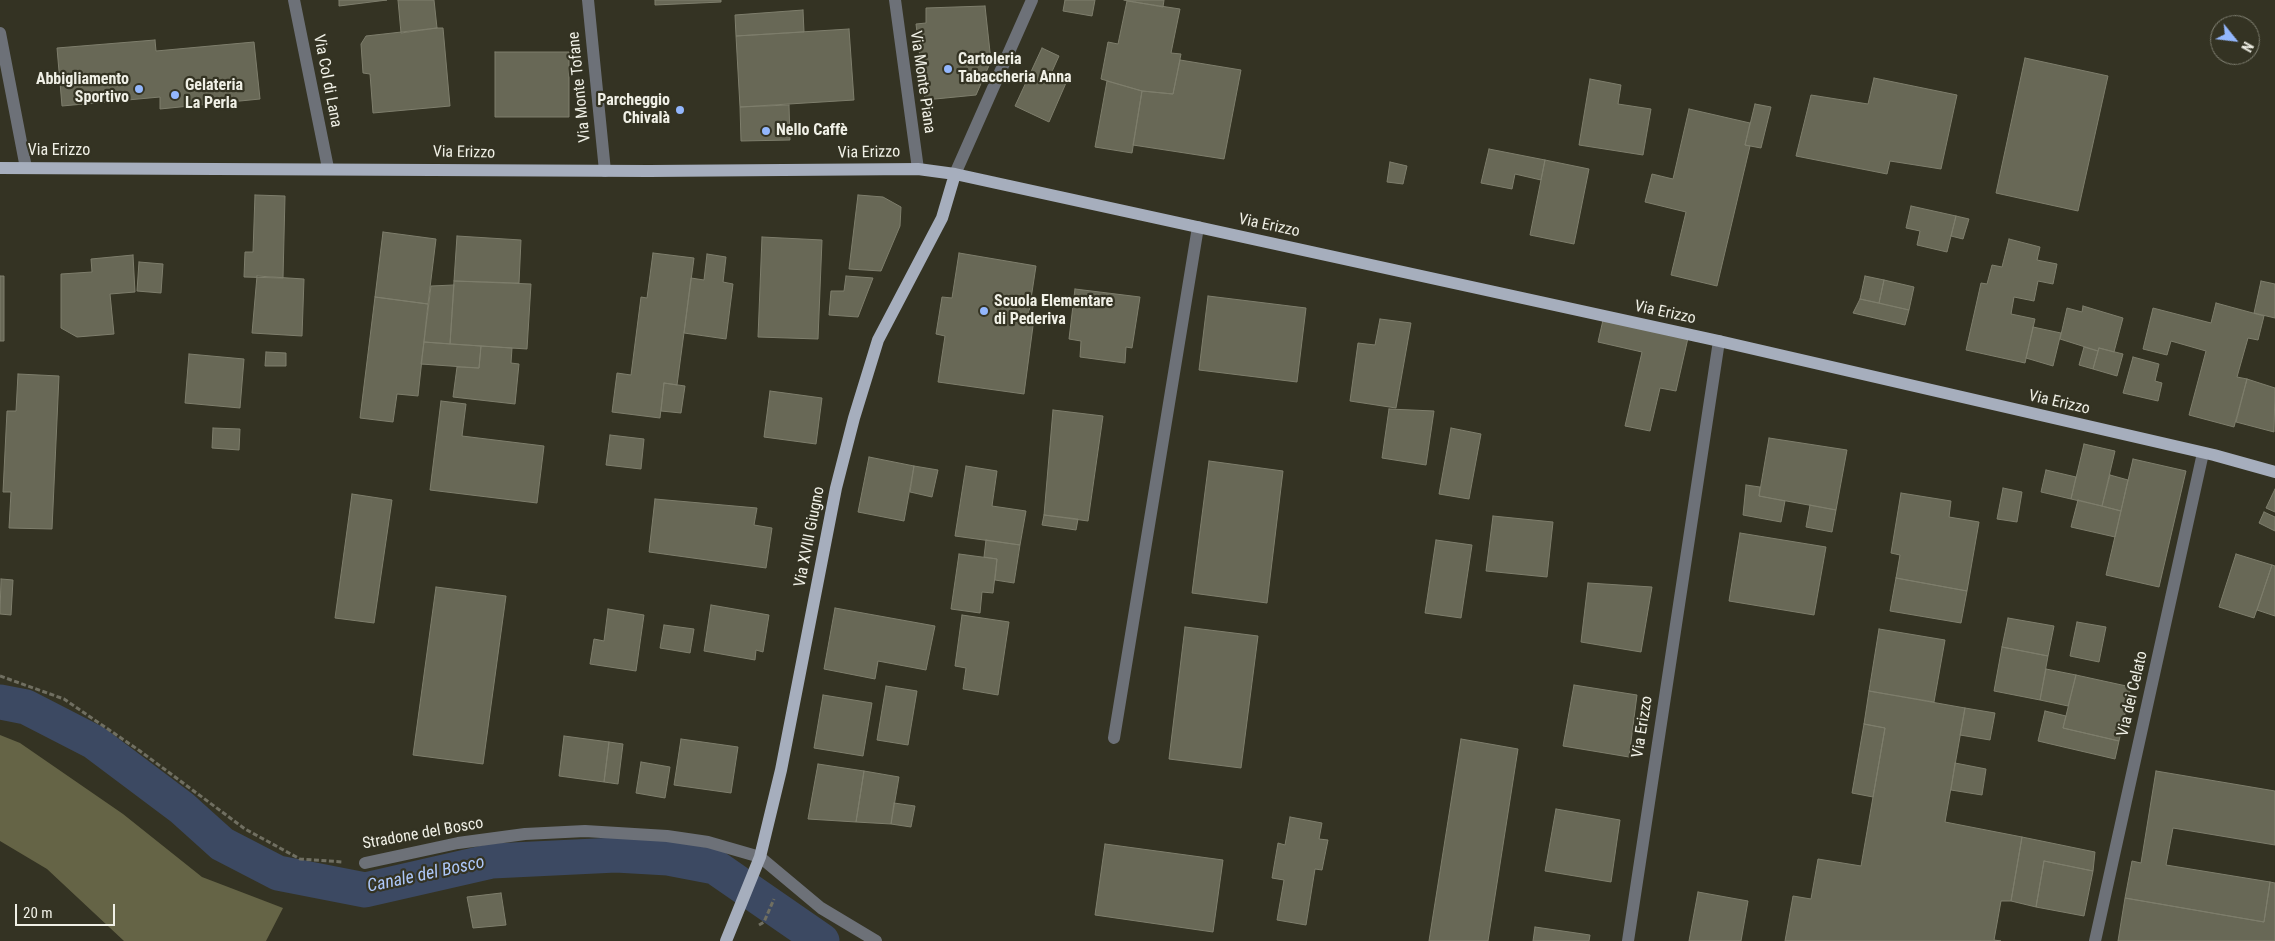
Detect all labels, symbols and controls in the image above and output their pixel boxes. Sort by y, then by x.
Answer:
north arrow [2210,15,2260,65]
street label: Via Monte Piana [905,29,939,135]
street label: Via Monte Tofane [565,31,595,143]
street label: Via Col di Lana [309,33,345,129]
text: N [2238,39,2256,54]
place label: Cartoleria Tabaccheria Anna [958,50,1072,88]
marker: Cartoleria Tabaccheria Anna [942,63,954,75]
place label: Abbigliamento Sportivo [36,70,129,108]
place label: Gelateria La Perla [185,76,243,114]
marker: Abbigliamento Sportivo [133,83,145,95]
marker: Gelateria La Perla [169,89,181,101]
place label: Parcheggio Chivalà [597,91,670,129]
marker: Parcheggio Chivalà [674,104,686,116]
place label: Nello Caffè [776,121,848,141]
marker: Nello Caffè [760,125,772,137]
street label: Via Erizzo [28,141,90,161]
street label: Via Erizzo [433,143,495,163]
street label: Via Erizzo [838,143,900,163]
street label: Via Erizzo [1236,210,1302,242]
place label: Scuola Elementare di Pederiva [994,292,1113,330]
street label: Via Erizzo [1632,297,1698,329]
marker: Scuola Elementare di Pederiva [978,305,990,317]
street label: Via Erizzo [2026,387,2092,419]
street label: Via XVIII Giugno [791,485,829,589]
street label: Via dei Celato [2114,649,2152,739]
street label: Via Erizzo [1629,695,1657,759]
street label: Stradone del Bosco [361,814,485,854]
water label: Canale del Bosco [365,852,487,898]
scale bar [18,894,118,926]
text: 20 m [23,904,53,922]

